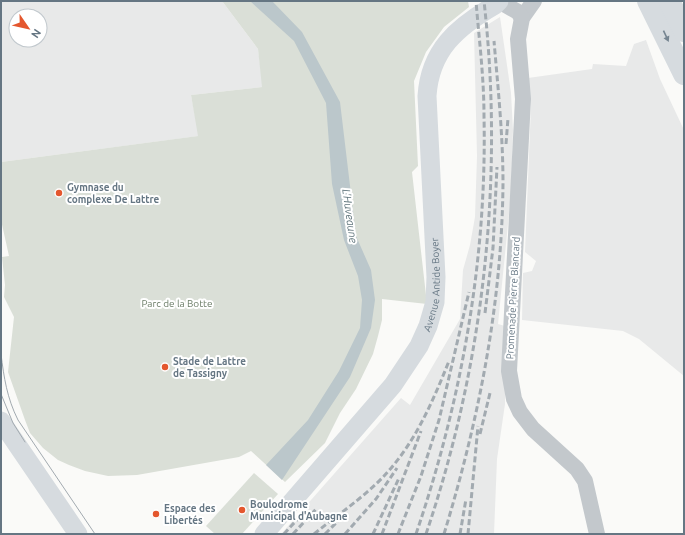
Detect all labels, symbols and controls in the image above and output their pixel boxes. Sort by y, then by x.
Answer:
north arrow [8,8,48,48]
text: N [29,27,44,40]
one-way arrow [663,30,669,41]
place label: Gymnase du complexe De Lattre [67,182,160,205]
marker: Gymnase du complexe De Lattre [54,188,64,198]
water label: L'Huveaune [340,188,360,244]
street label: Promenade Pierre Blancard [504,236,522,360]
street label: Avenue Antide Boyer [421,237,442,333]
park label: Parc de la Botte [141,298,213,309]
place label: Stade de Lattre de Tassigny [173,356,246,379]
marker: Stade de Lattre de Tassigny [160,362,170,372]
place label: Boulodrome Municipal d'Aubagne [250,499,348,522]
place label: Espace des Libertés [164,503,216,526]
marker: Boulodrome Municipal d'Aubagne [237,505,247,515]
marker: Espace des Libertés [151,509,161,519]

